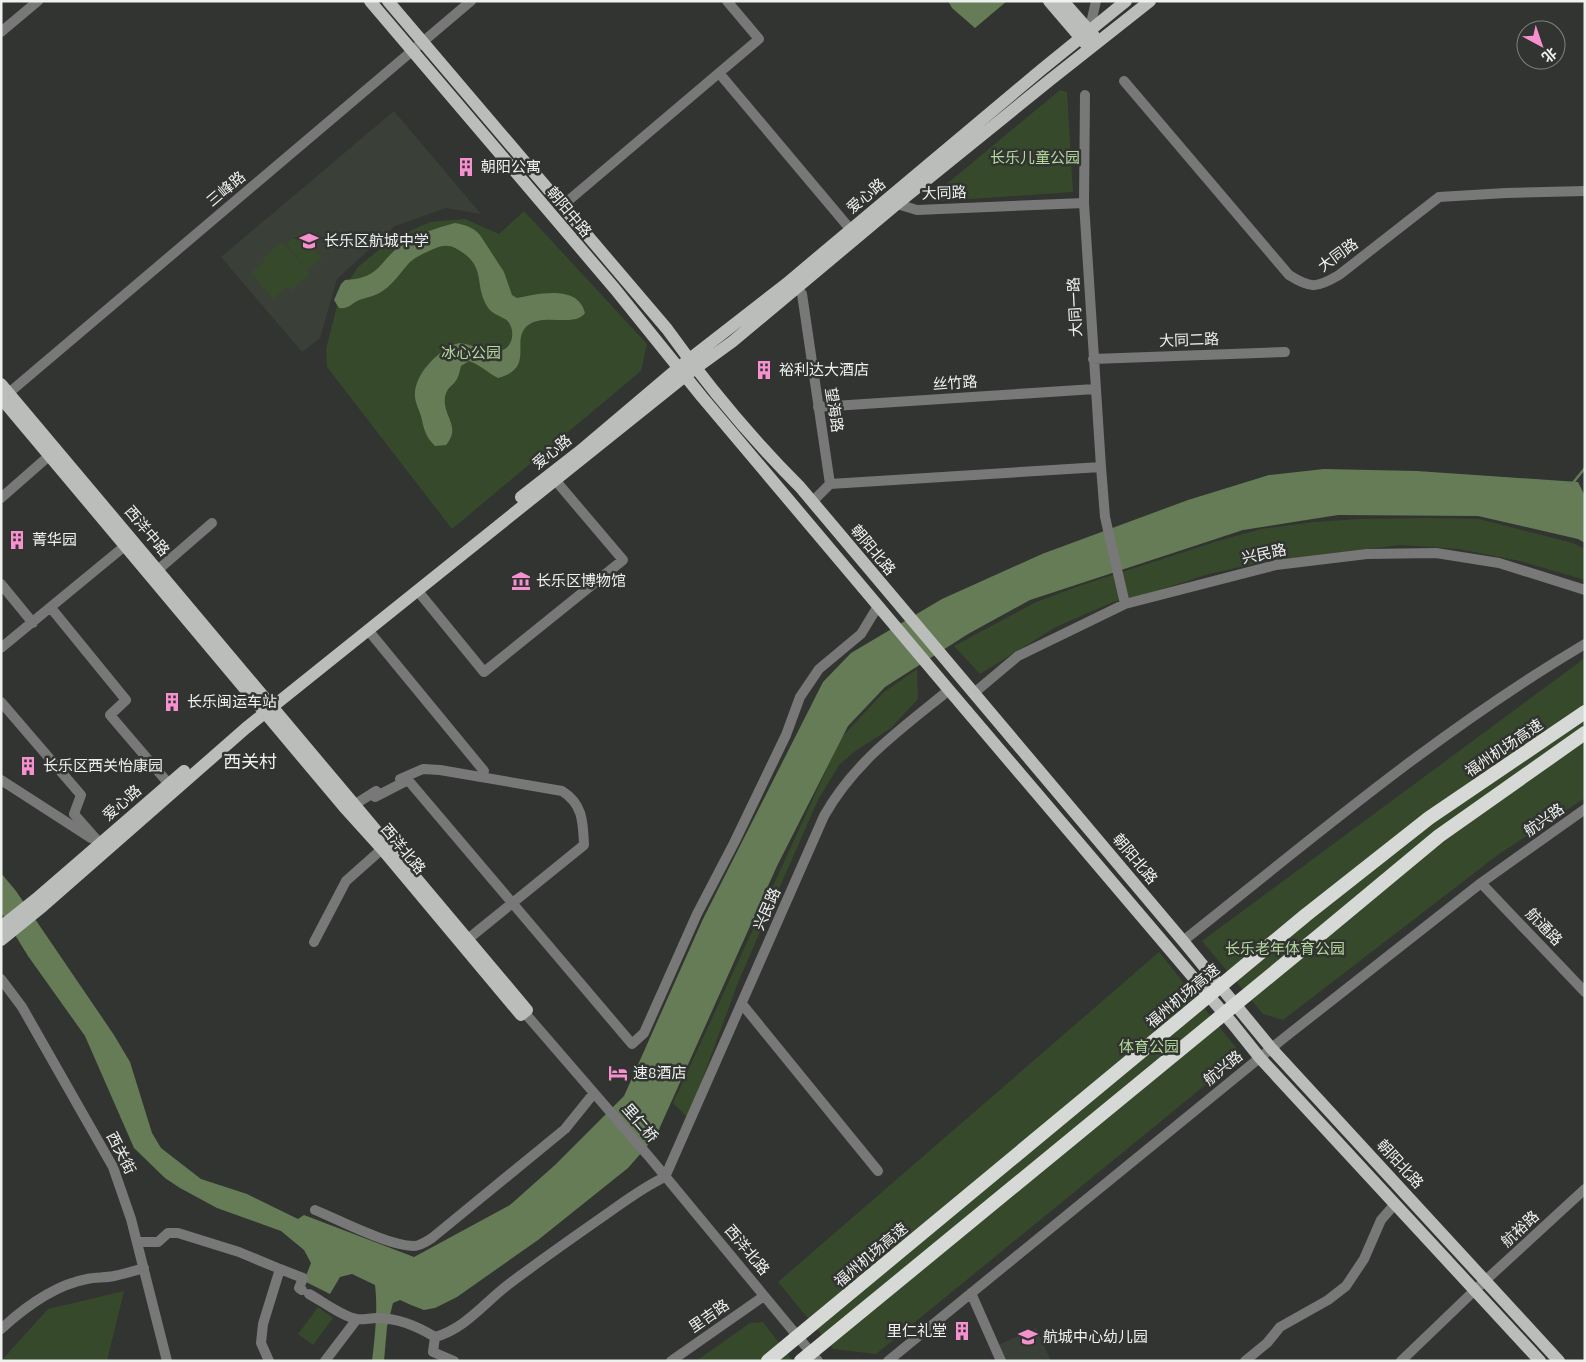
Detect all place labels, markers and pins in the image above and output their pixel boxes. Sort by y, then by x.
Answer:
building icon: 朝阳公寓 [455,156,477,178]
place label: 朝阳公寓 [481,158,541,175]
school or university icon: 长乐区航城中学 [298,230,320,252]
place label: 长乐区航城中学 [324,232,429,249]
building icon: 裕利达大酒店 [753,359,775,381]
place label: 裕利达大酒店 [779,361,869,378]
building icon: 菁华园 [6,529,28,551]
place label: 菁华园 [32,531,77,548]
museum icon: 长乐区博物馆 [510,570,532,592]
place label: 长乐区博物馆 [536,572,626,589]
building icon: 长乐闽运车站 [161,691,183,713]
place label: 长乐闽运车站 [187,693,277,710]
building icon: 长乐区西关怡康园 [17,755,39,777]
place label: 长乐区西关怡康园 [43,757,163,774]
hotel icon: 速8酒店 [607,1062,629,1084]
place label: 速8酒店 [633,1064,686,1081]
building icon: 里仁礼堂 [951,1320,973,1342]
place label: 里仁礼堂 [887,1322,947,1339]
school or university icon: 航城中心幼儿园 [1017,1326,1039,1348]
place label: 航城中心幼儿园 [1043,1328,1148,1345]

